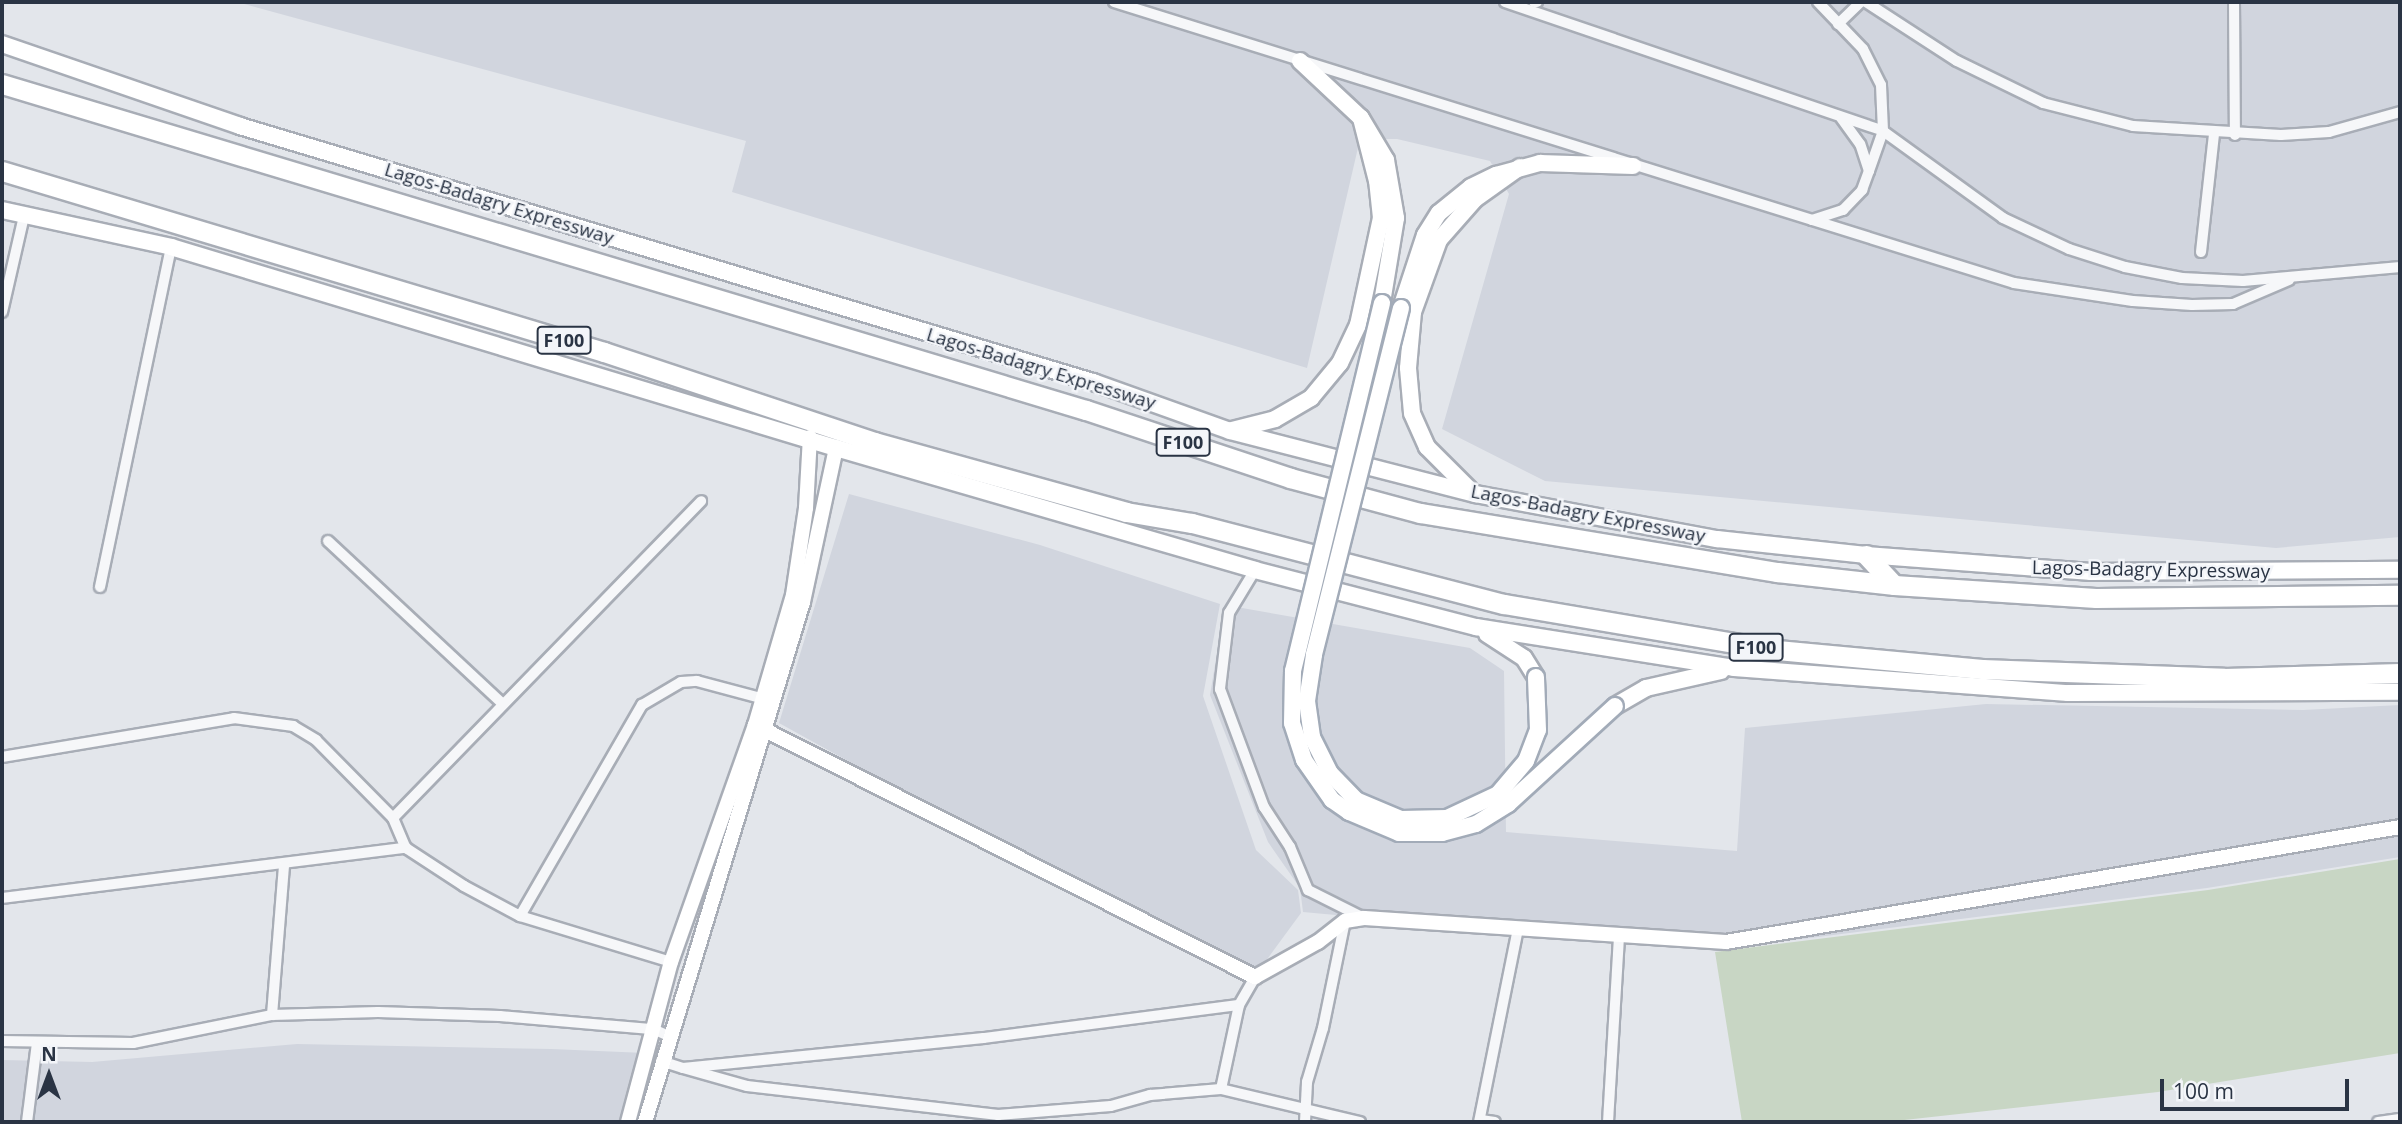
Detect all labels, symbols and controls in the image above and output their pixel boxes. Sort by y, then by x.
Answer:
street label: Lagos-Badagry Expressway [382,158,616,250]
street label: Lagos-Badagry Expressway [924,323,1158,415]
road number: F100 [536,326,592,354]
road number: F100 [1155,428,1211,457]
street label: Lagos-Badagry Expressway [1469,480,1707,548]
street label: Lagos-Badagry Expressway [2032,557,2270,583]
road number: F100 [1728,632,1784,662]
north arrow [14,1040,84,1110]
text: N [41,1041,57,1067]
scale bar [2164,1064,2353,1108]
text: 100 m [2173,1077,2234,1105]

